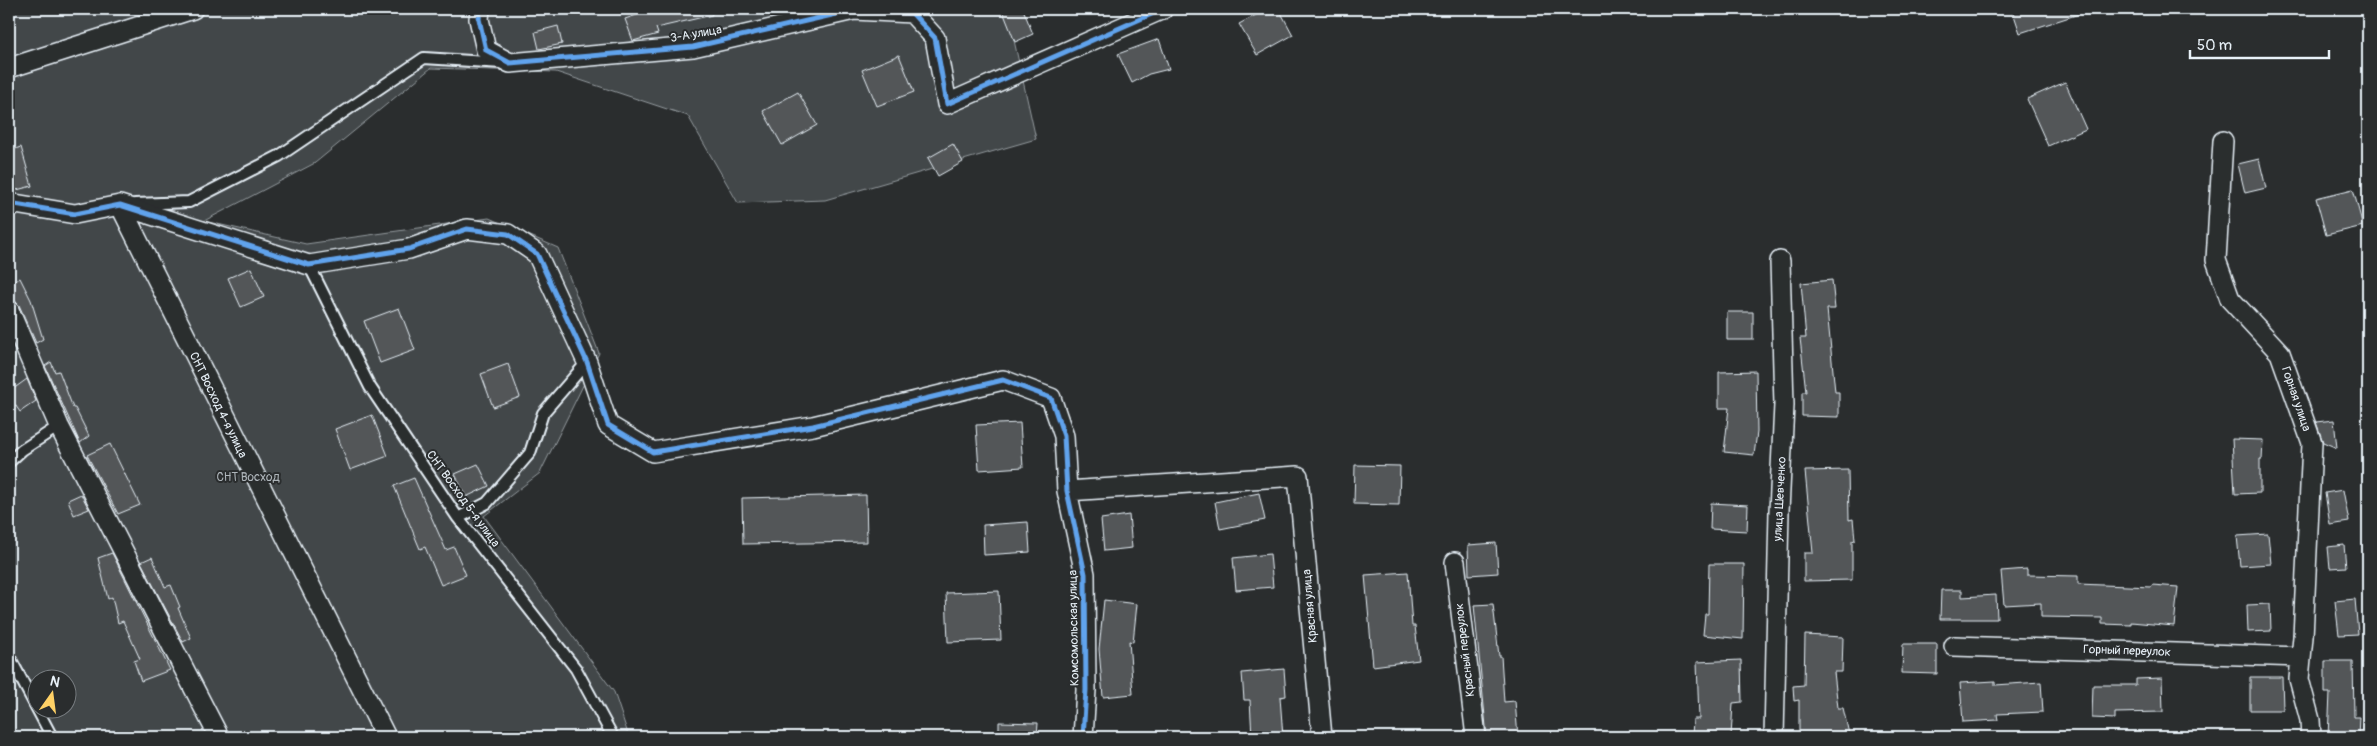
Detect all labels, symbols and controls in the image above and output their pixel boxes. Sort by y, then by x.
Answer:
street label: 3-А улица [669,22,723,46]
scale bar [2190,28,2328,60]
text: 50 m [2197,36,2232,55]
street label: СНТ Восход 4-я улица [186,350,250,461]
street label: Горная улица [2278,365,2314,434]
street label: СНТ Восход 5-я улица [423,448,503,550]
street label: улица Шевченко [1770,456,1790,543]
park label: СНТ Восход [216,470,280,485]
street label: Красная улица [1299,568,1321,643]
street label: Комсомольская улица [1065,569,1083,686]
street label: Красный переулок [1452,602,1478,698]
street label: Горный переулок [2083,642,2171,660]
north arrow [28,668,78,718]
text: N [48,672,62,691]

